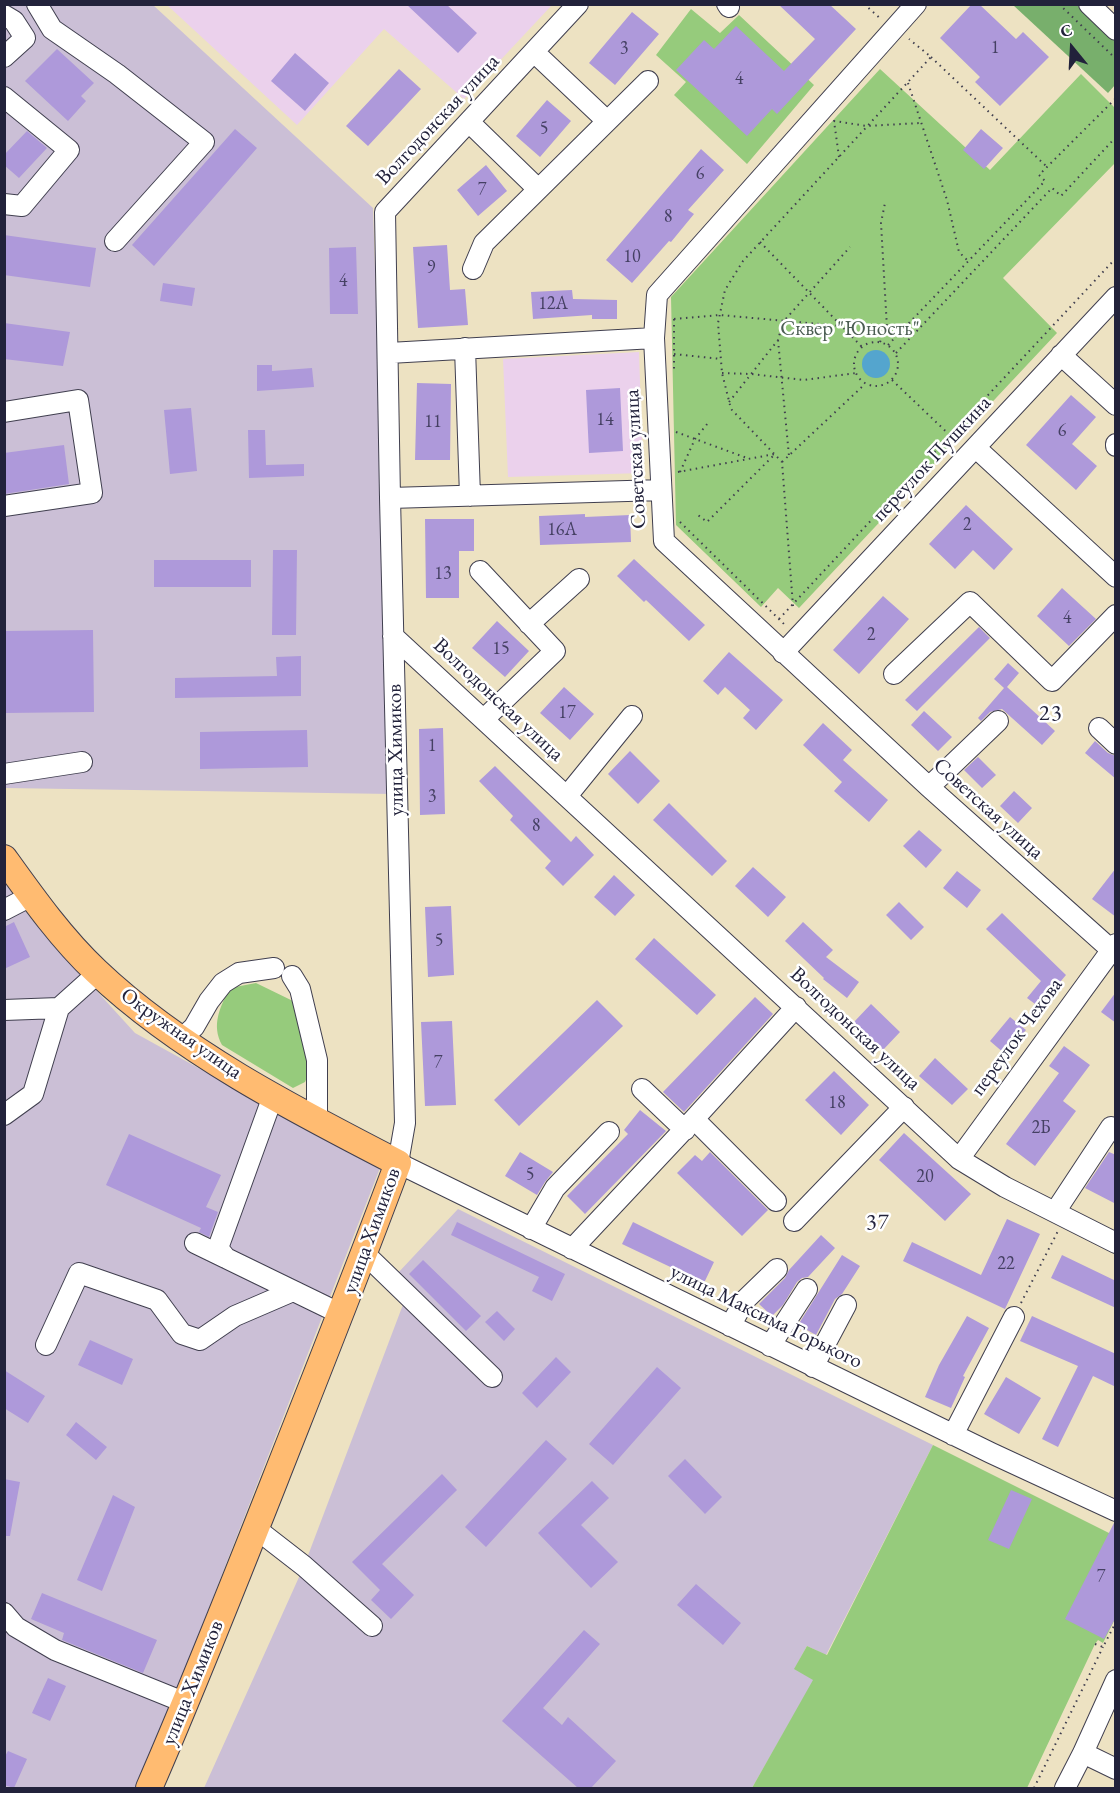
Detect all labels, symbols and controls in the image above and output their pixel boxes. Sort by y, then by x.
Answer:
north arrow [1042,18,1102,78]
text: С [1058,19,1075,42]
house number: 1 [991,37,999,59]
house number: 3 [620,38,628,60]
street label: Волгодонская улица [371,49,505,191]
house number: 4 [735,68,743,90]
house number: 5 [540,118,548,140]
house number: 6 [696,163,704,185]
house number: 7 [478,179,486,201]
house number: 8 [664,206,672,228]
house number: 10 [623,246,641,268]
house number: 9 [427,257,435,279]
house number: 4 [339,270,347,292]
house number: 12А [538,293,568,315]
park label: Сквер "Юность" [780,316,920,342]
street label: Советская улица [620,388,652,530]
street label: переулок Пушкина [867,391,997,527]
house number: 14 [596,409,614,431]
house number: 11 [424,411,442,433]
house number: 6 [1058,420,1066,442]
house number: 2 [963,514,971,536]
house number: 16А [547,519,577,541]
house number: 13 [434,563,452,585]
house number: 4 [1063,607,1071,629]
house number: 2 [867,624,875,646]
street label: Волгодонская улица [427,633,569,767]
house number: 15 [492,638,510,660]
street label: улица Химиков [382,684,410,816]
district label: 23 [1039,701,1063,727]
house number: 17 [558,702,576,724]
house number: 1 [428,735,436,757]
street label: Советская улица [928,753,1048,865]
house number: 3 [428,786,436,808]
house number: 8 [532,815,540,837]
house number: 5 [435,930,443,952]
street label: Волгодонская улица [784,962,926,1096]
street label: переулок Чехова [966,973,1068,1101]
street label: Окружная улица [115,983,247,1085]
house number: 7 [434,1052,442,1074]
house number: 18 [828,1092,846,1114]
house number: 2Б [1031,1117,1051,1139]
house number: 5 [526,1164,534,1186]
street label: улица Химиков [338,1165,406,1297]
house number: 20 [916,1166,934,1188]
district label: 37 [866,1210,890,1236]
house number: 22 [997,1253,1015,1275]
street label: улица Максима Горького [666,1259,866,1375]
house number: 7 [1097,1566,1105,1588]
street label: улица Химиков [157,1617,229,1749]

